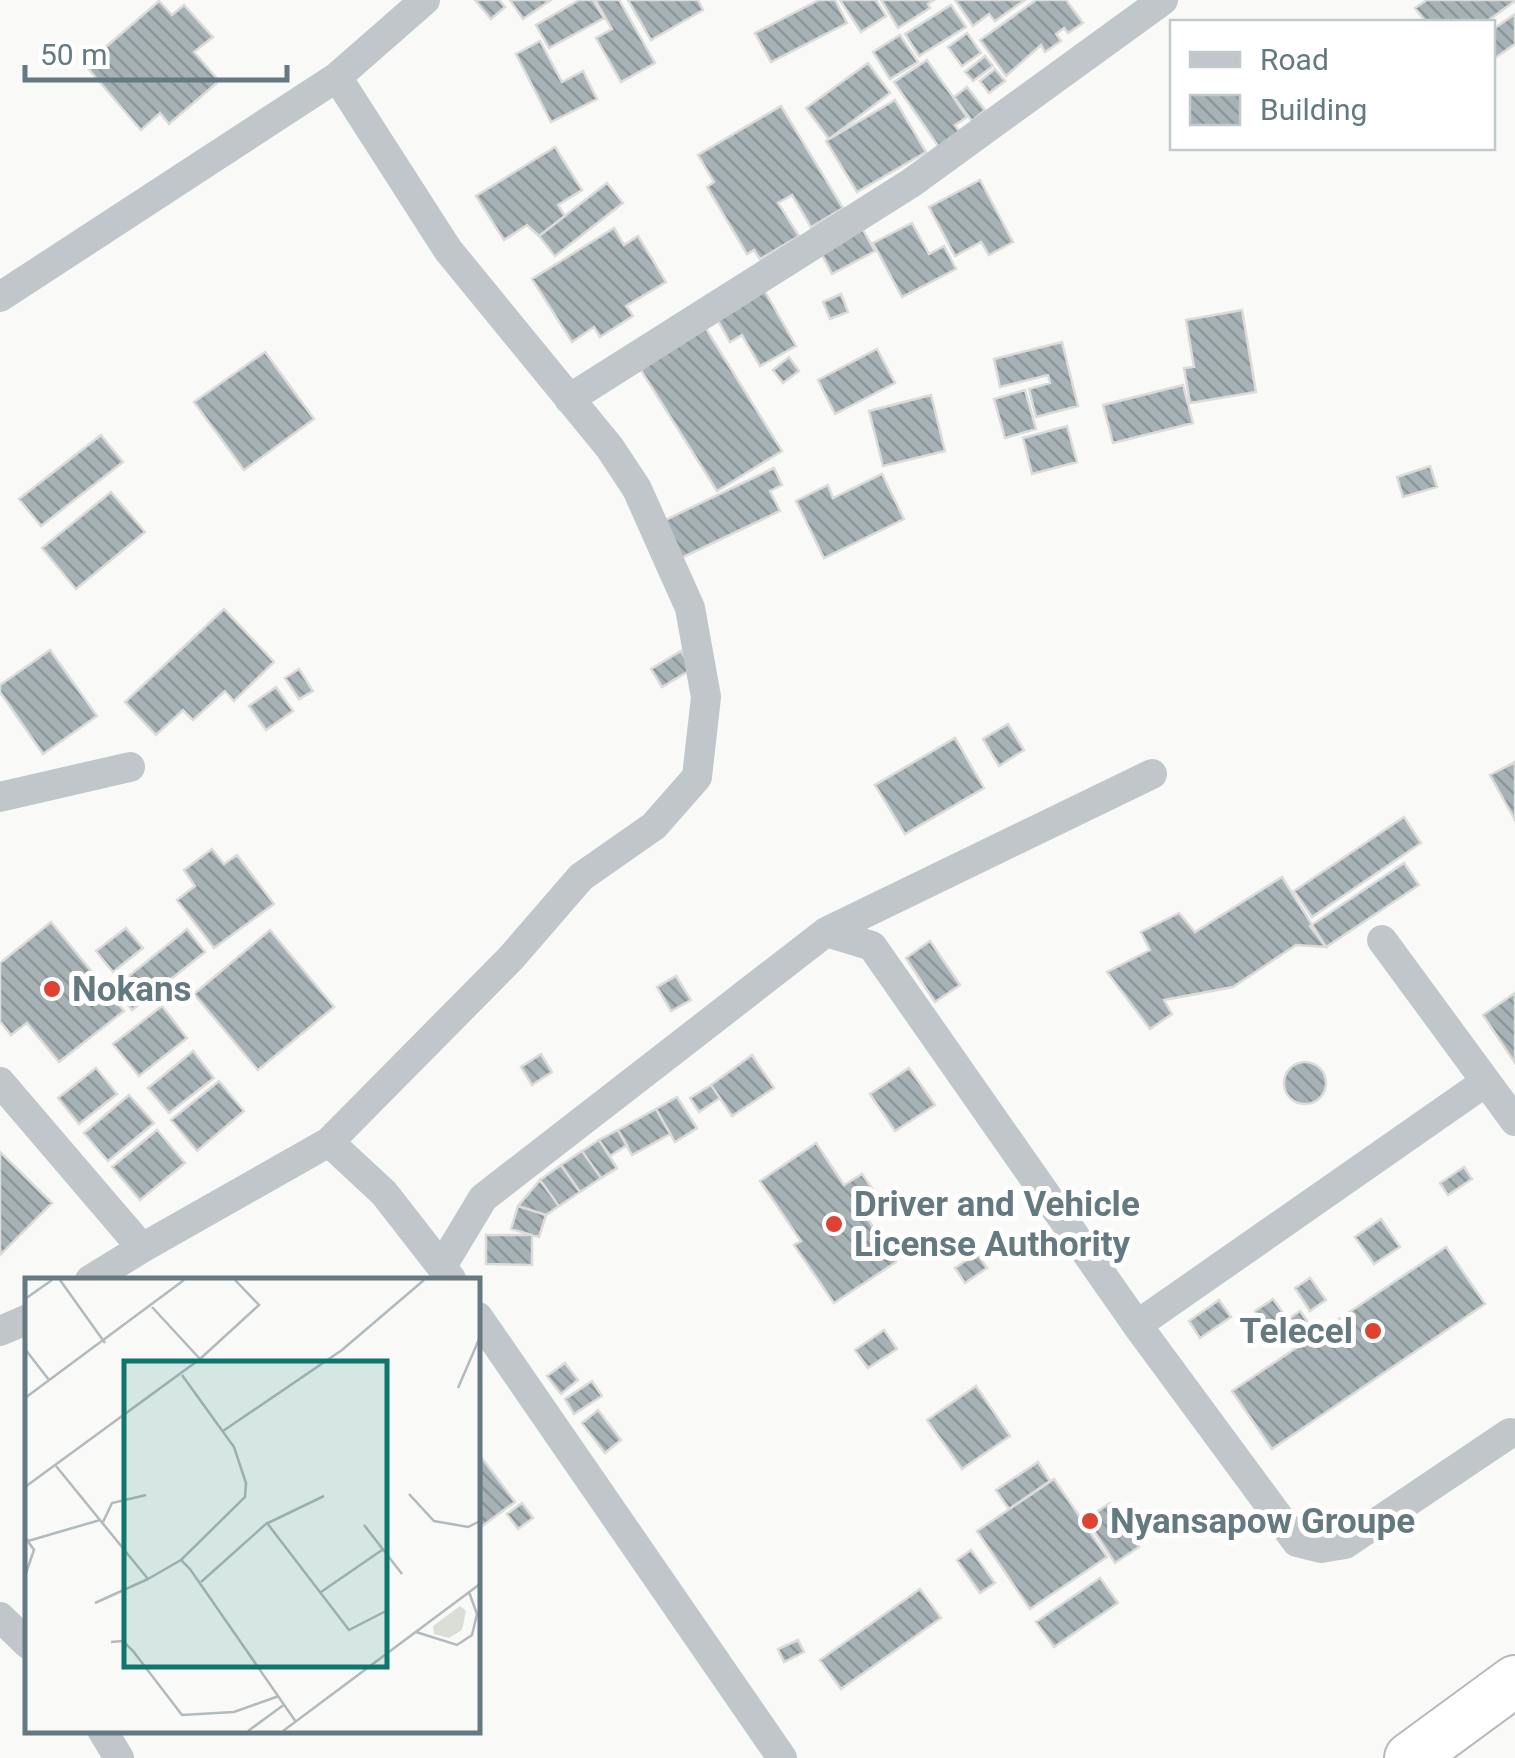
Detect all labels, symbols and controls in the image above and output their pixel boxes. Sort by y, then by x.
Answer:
scale bar [25,20,288,82]
legend [1170,20,1495,150]
text: 50 m [40,37,107,72]
text: Road [1260,42,1329,77]
text: Building [1260,92,1367,127]
place label: Nokans [72,969,191,1010]
marker: Nokans [41,978,63,1000]
place label: Driver and Vehicle License Authority [854,1184,1140,1265]
marker: Driver and Vehicle License Authority [823,1213,845,1235]
inset map [25,1278,480,1733]
place label: Telecel [1239,1311,1353,1352]
marker: Telecel [1362,1320,1384,1342]
place label: Nyansapow Groupe [1110,1501,1415,1542]
marker: Nyansapow Groupe [1079,1510,1101,1532]

